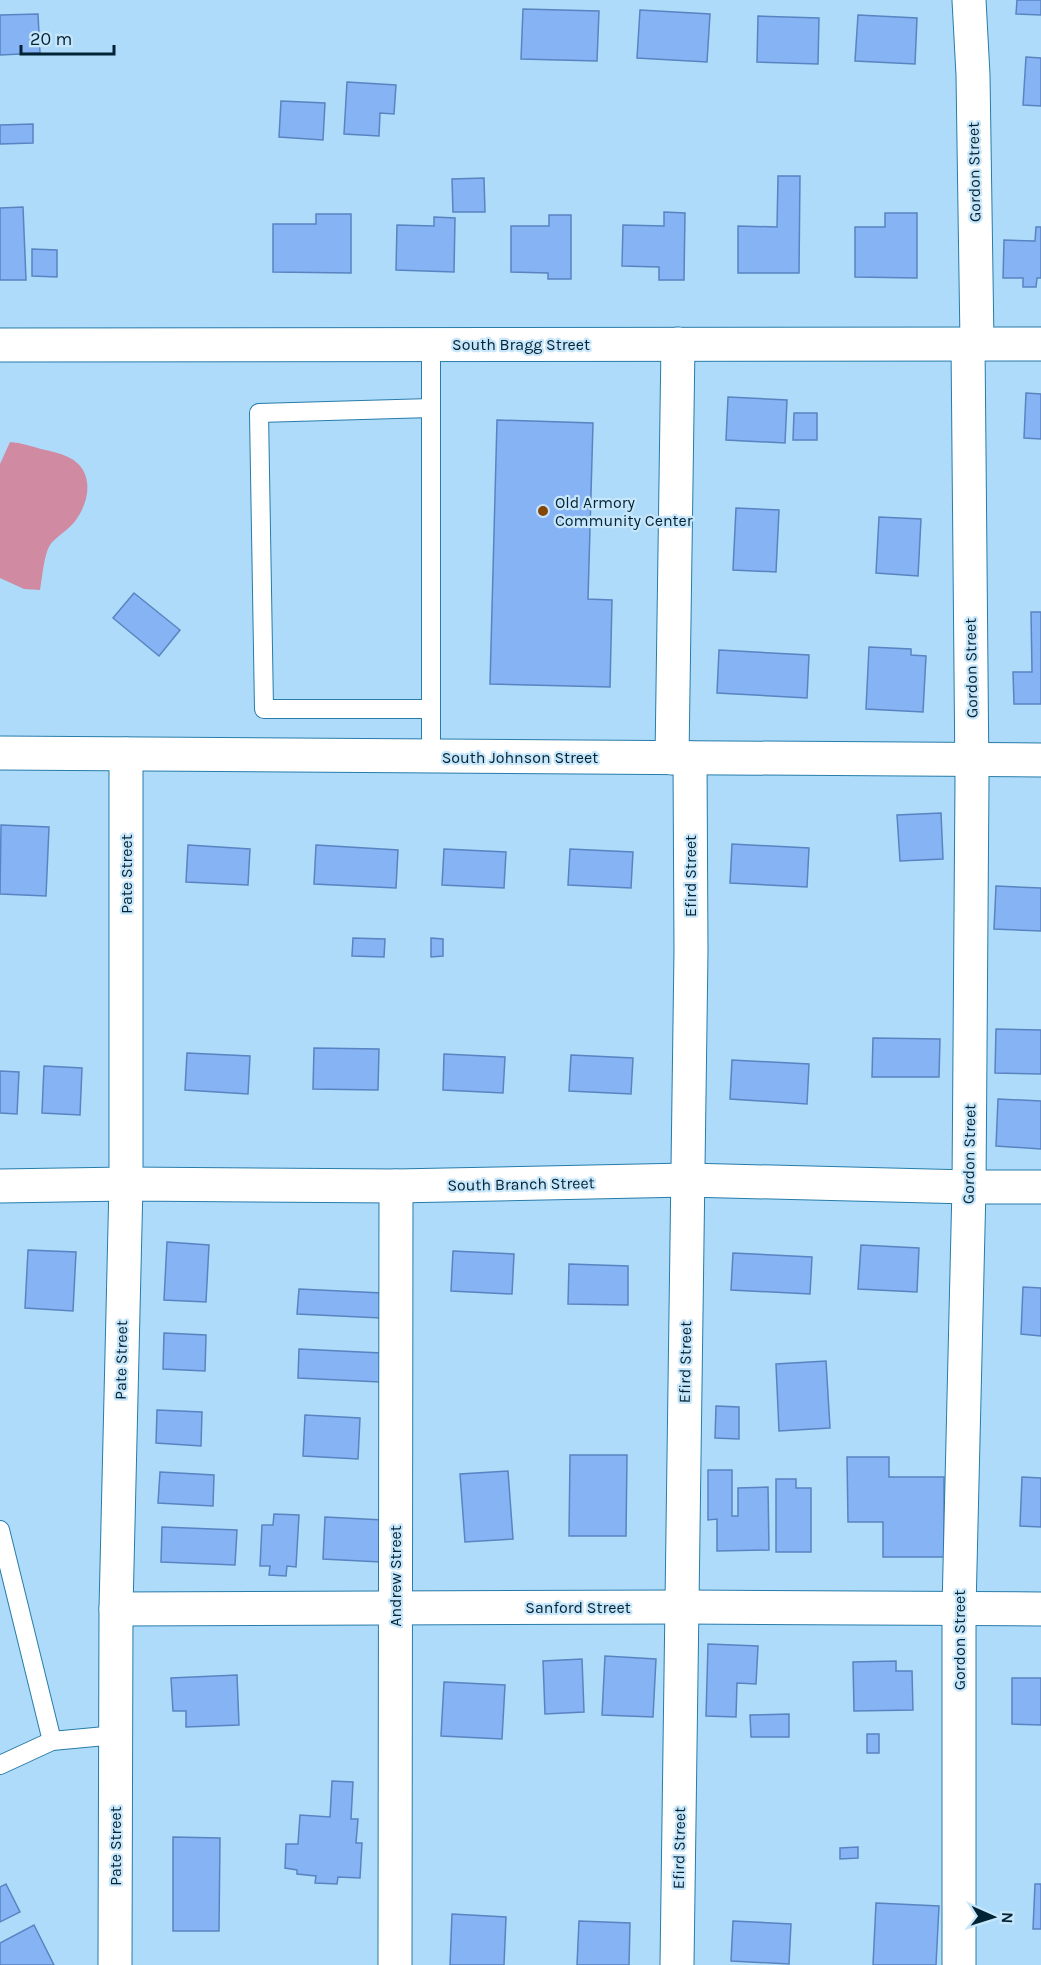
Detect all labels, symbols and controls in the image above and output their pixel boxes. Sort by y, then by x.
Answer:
scale bar [21,18,114,56]
text: 20 m [30,28,72,50]
street label: Gordon Street [964,122,984,222]
street label: South Bragg Street [452,335,590,354]
place label: Old Armory Community Center [555,493,693,530]
marker: Old Armory Community Center [536,504,550,518]
street label: Gordon Street [961,618,981,718]
street label: South Johnson Street [442,748,598,767]
street label: Pate Street [117,834,136,914]
street label: Efird Street [681,835,700,917]
street label: Gordon Street [959,1104,979,1204]
street label: South Branch Street [447,1173,595,1195]
street label: Pate Street [111,1320,131,1400]
street label: Efird Street [675,1321,695,1403]
street label: Andrew Street [386,1525,405,1627]
street label: Gordon Street [950,1590,969,1690]
street label: Sanford Street [525,1598,631,1617]
street label: Pate Street [106,1806,125,1886]
street label: Efird Street [669,1807,689,1889]
north arrow [963,1887,1023,1947]
text: N [998,1912,1017,1924]

